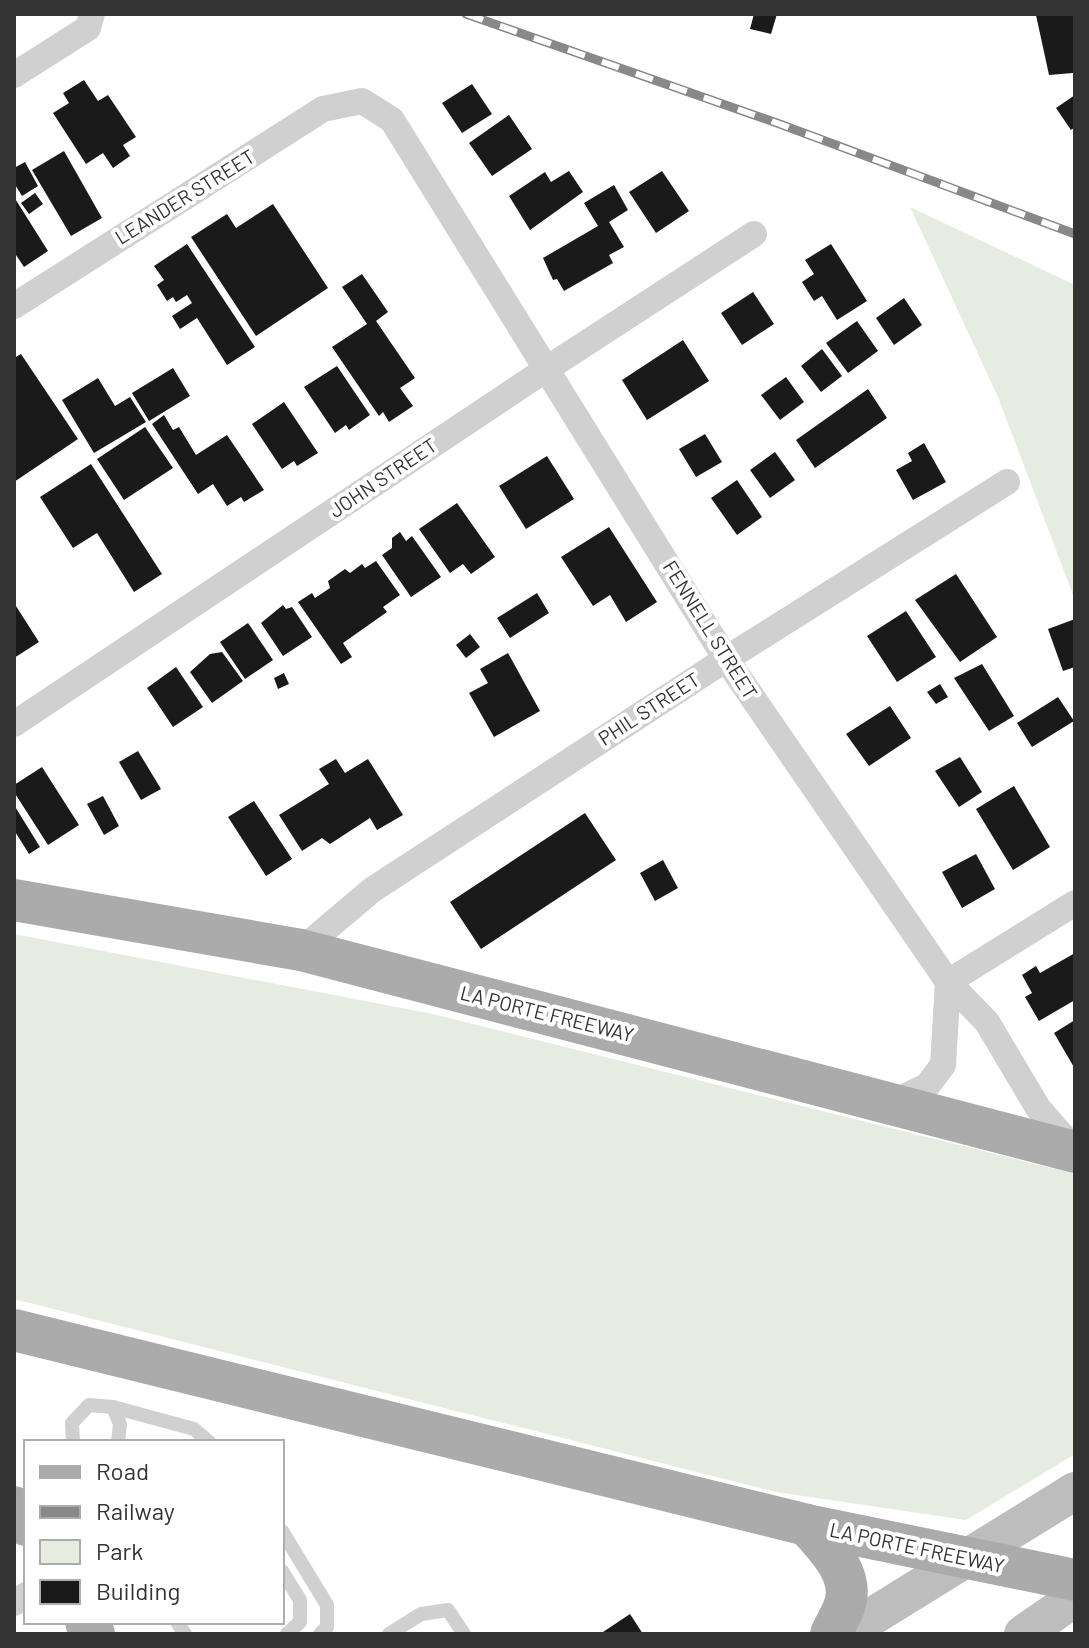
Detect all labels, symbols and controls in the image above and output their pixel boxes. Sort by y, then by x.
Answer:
street label: LEANDER STREET [110,144,259,249]
street label: JOHN STREET [324,432,441,522]
street label: FENNELL STREET [658,556,763,703]
street label: PHIL STREET [593,667,704,750]
street label: LA PORTE FREEWAY [458,980,637,1046]
legend [24,1440,284,1624]
text: Road [96,1456,149,1485]
text: Railway [96,1496,175,1525]
street label: LA PORTE FREEWAY [828,1517,1007,1577]
text: Park [96,1536,143,1565]
text: Building [96,1576,180,1605]

